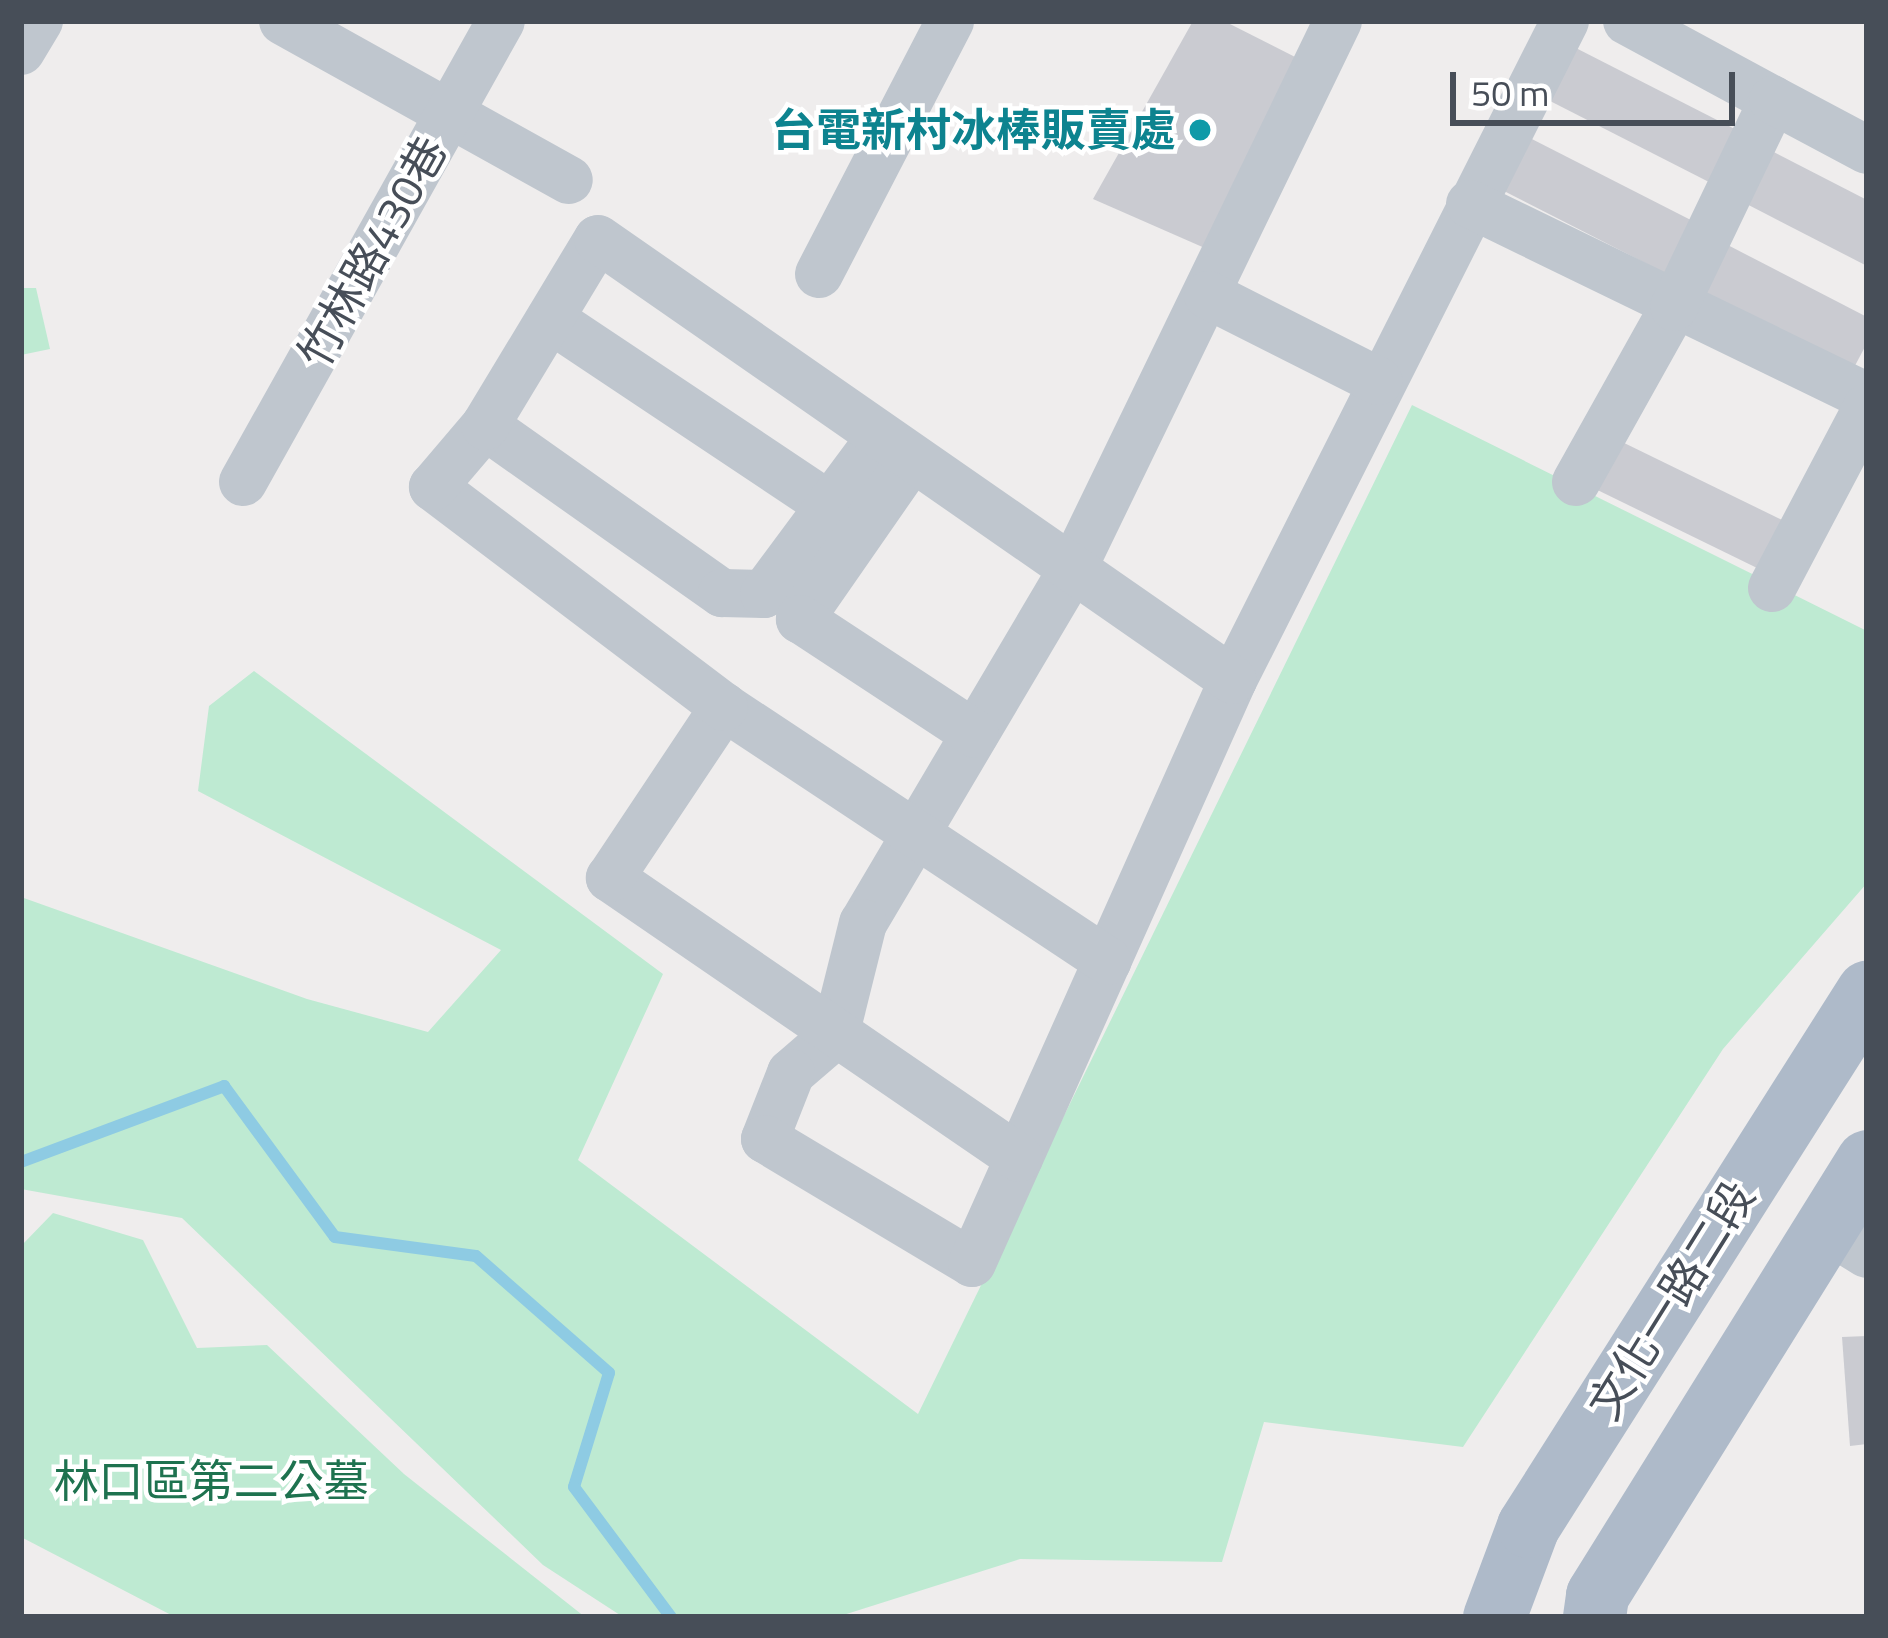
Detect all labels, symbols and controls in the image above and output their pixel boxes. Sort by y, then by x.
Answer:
scale bar [1456,48,1741,122]
text: 50 m [1471,65,1549,120]
place label: 台電新村冰棒販賣處 [771,103,1176,157]
marker: 台電新村冰棒販賣處 [1187,117,1213,143]
street label: 竹林路430巷 [286,127,458,377]
street label: 文化一路二段 [1577,1171,1765,1429]
park label: 林口區第二公墓 [54,1454,368,1508]

